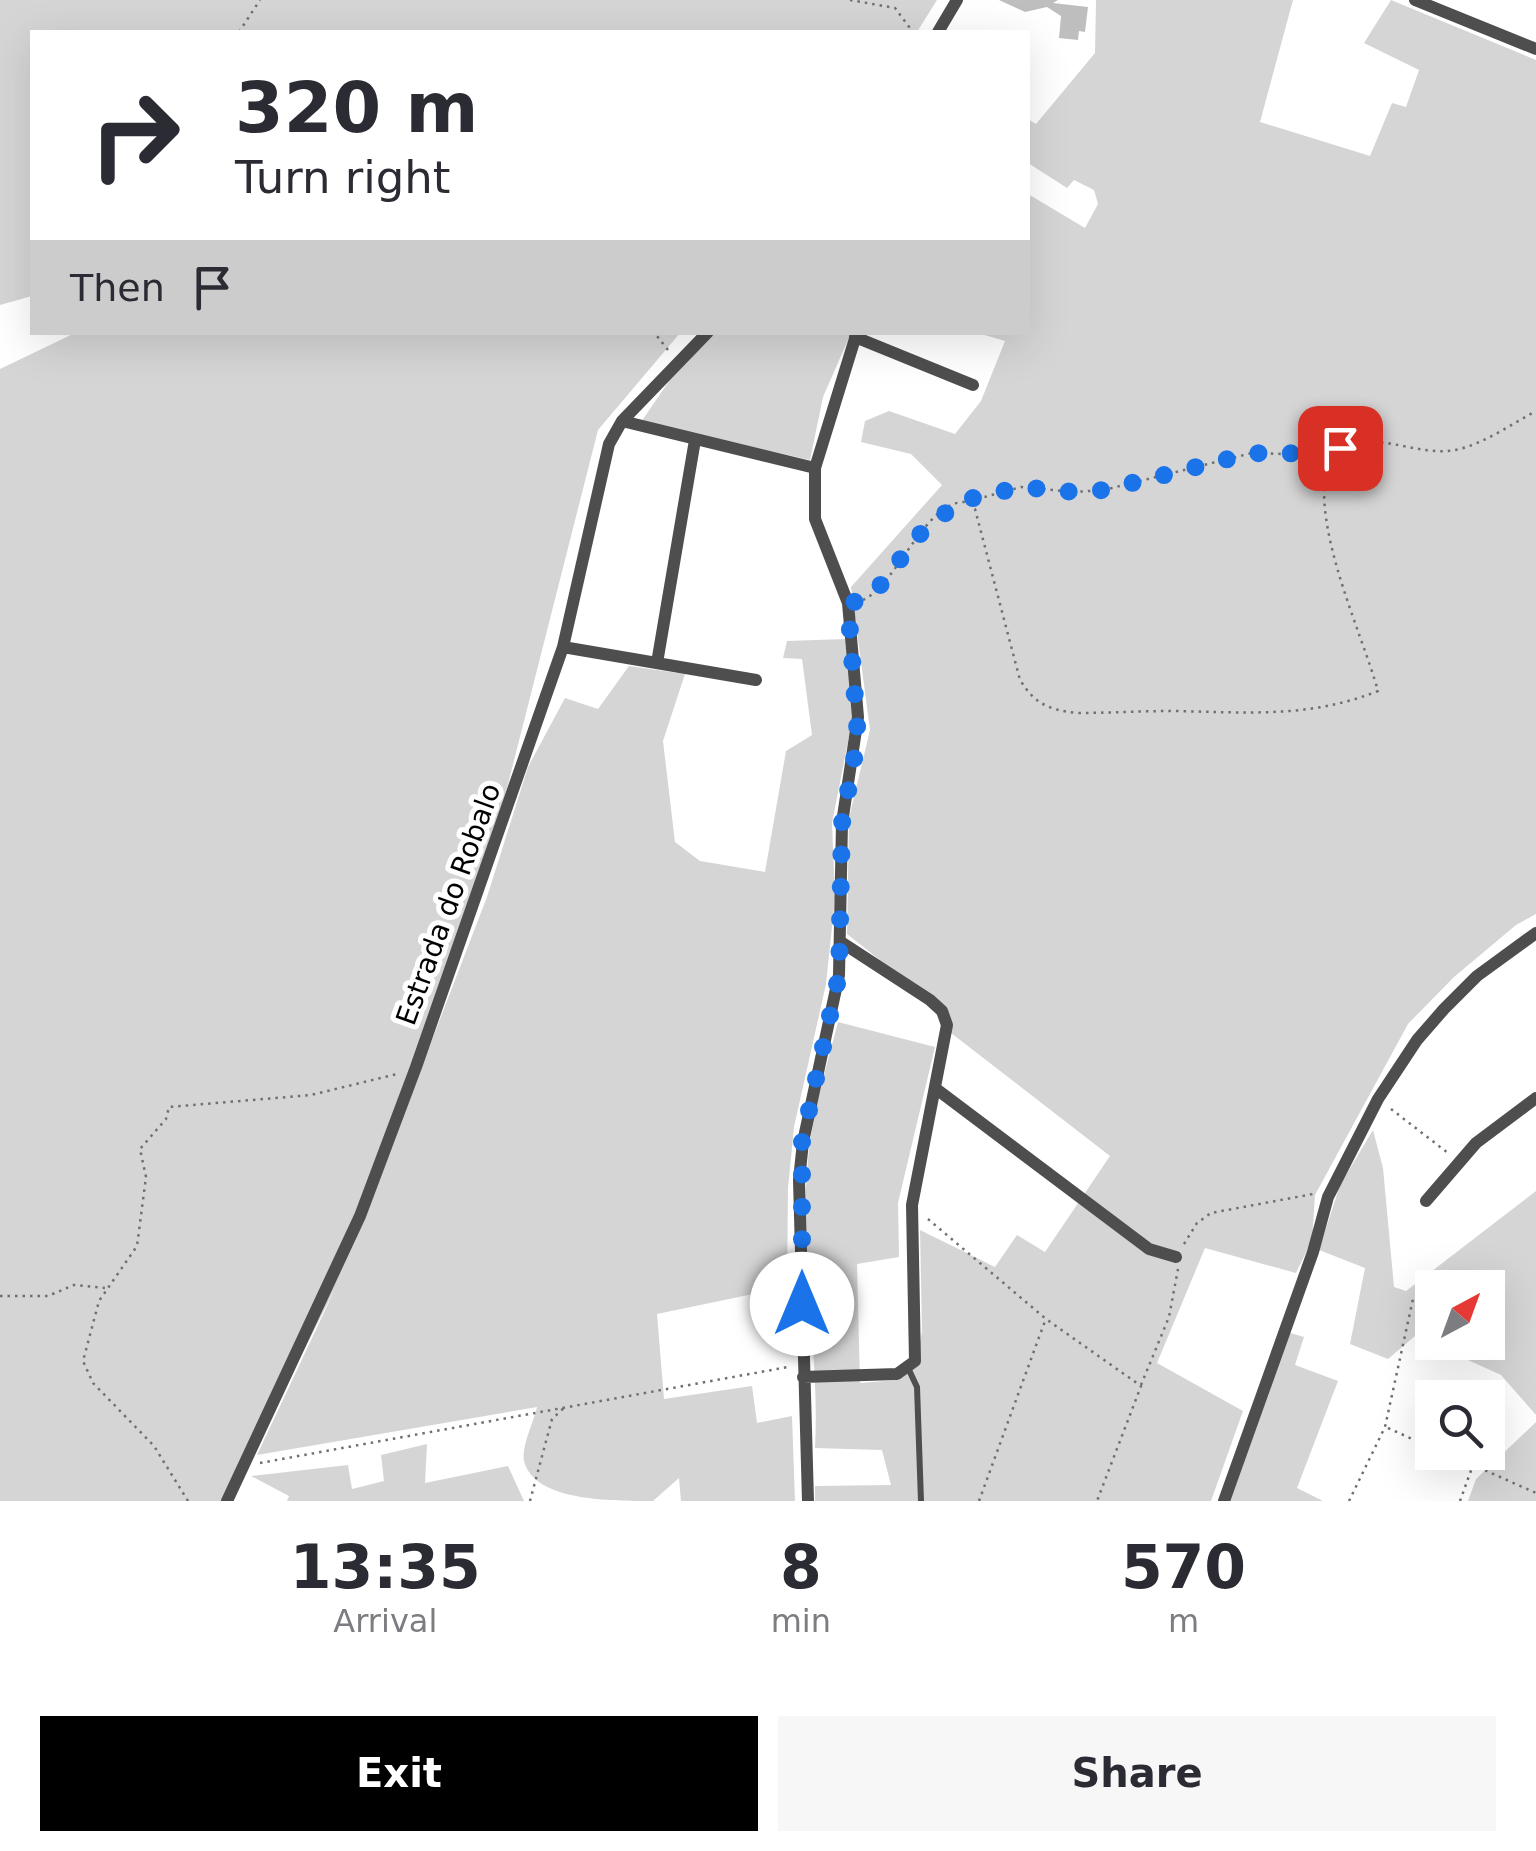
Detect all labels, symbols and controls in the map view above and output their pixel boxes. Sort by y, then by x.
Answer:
text: 320 m [235,67,478,149]
icon: right [70,70,200,200]
text: Turn right [235,151,450,204]
icon: arrive [185,260,240,315]
text: Then [70,266,165,310]
pin [1298,406,1383,491]
icon: arrive [1313,421,1368,476]
street label: Estrada do Robalo [389,779,508,1030]
position arrow [750,1252,854,1356]
north arrow [1415,1270,1505,1360]
map controls [1415,1270,1505,1470]
button: search [1415,1380,1505,1470]
text: 13:35 [290,1532,481,1602]
text: 8 [780,1532,822,1602]
text: 570 [1121,1532,1246,1602]
text: Arrival [333,1602,437,1640]
text: min [771,1602,831,1640]
text: m [1168,1602,1199,1640]
button: Exit [40,1716,758,1831]
button: Share [778,1716,1496,1831]

